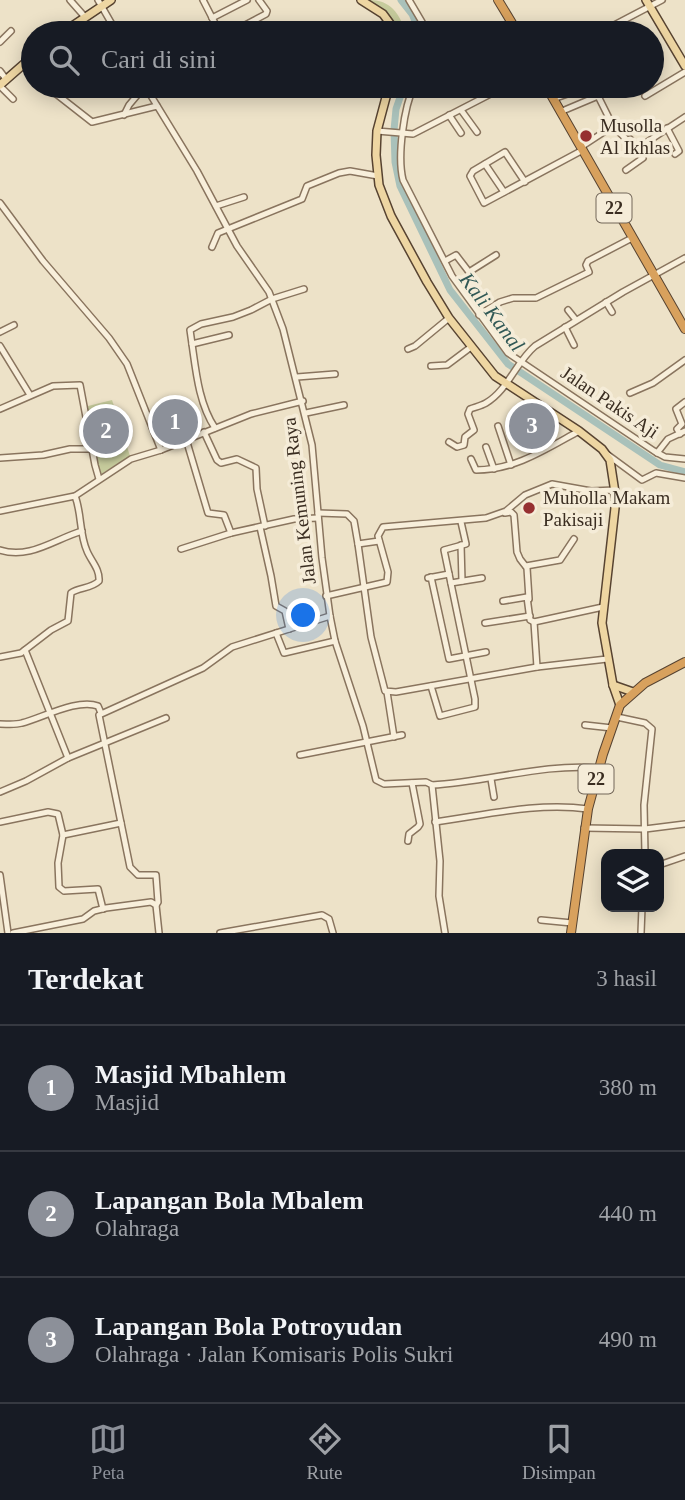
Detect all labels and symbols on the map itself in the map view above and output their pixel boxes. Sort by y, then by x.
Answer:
place label: Musolla Al Ikhlas [600,115,670,158]
marker: Musolla Al Ikhlas [578,128,594,144]
road number: 22 [596,194,632,223]
water label: Kali Kanal [454,267,530,356]
street label: Jalan Pakis Aji [557,362,663,442]
pin: 1 [152,396,198,448]
pin: 3 [509,400,555,452]
pin: 2 [83,405,129,457]
street label: Jalan Kemuning Raya [278,416,320,586]
place label: Muholla Makam Pakisaji [543,487,670,530]
marker: Muholla Makam Pakisaji [521,500,537,516]
your location [286,598,320,632]
road number: 22 [578,764,614,794]

